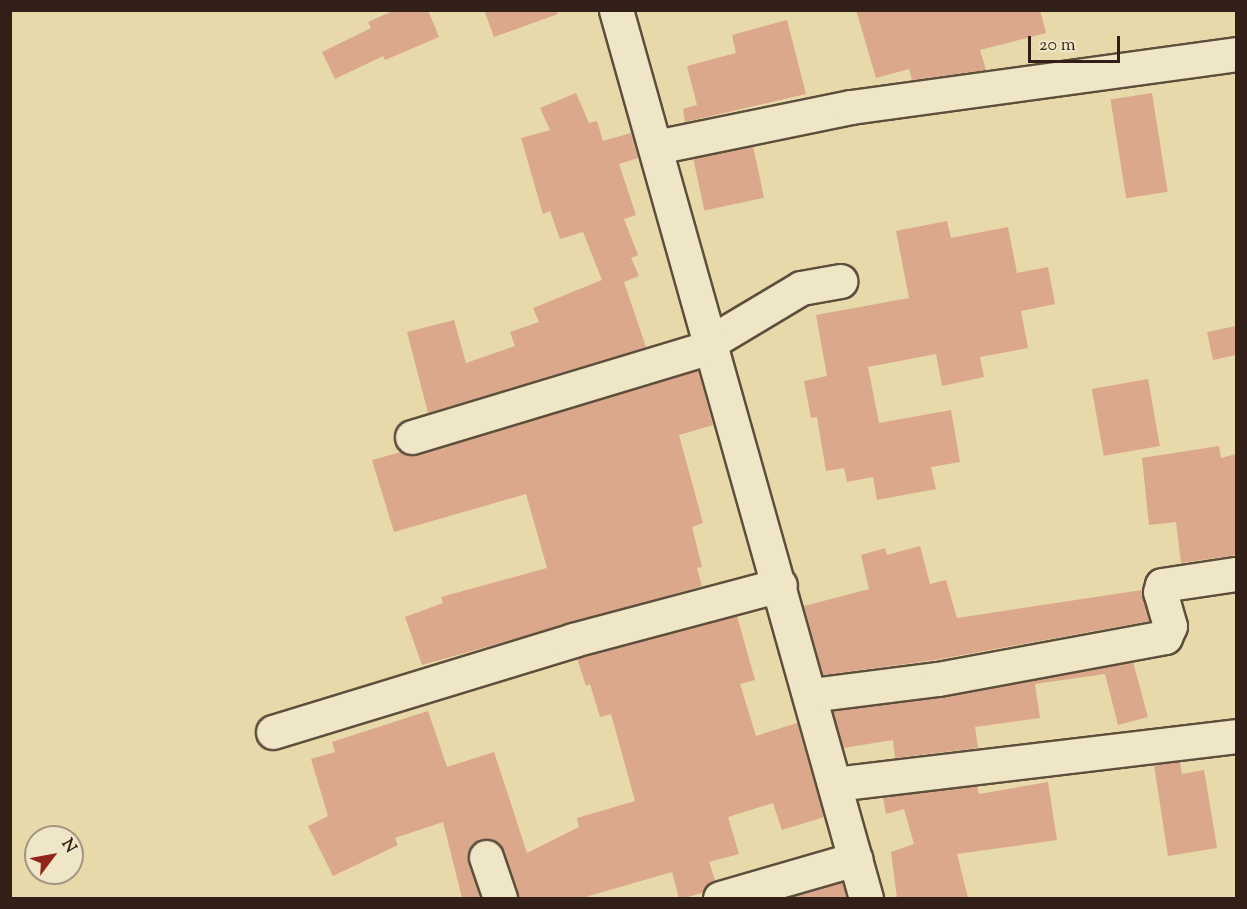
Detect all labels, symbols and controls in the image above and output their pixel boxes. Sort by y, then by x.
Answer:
scale bar [1031,24,1122,62]
text: 20 m [1039,33,1076,59]
north arrow [24,825,84,885]
text: N [55,835,81,858]

